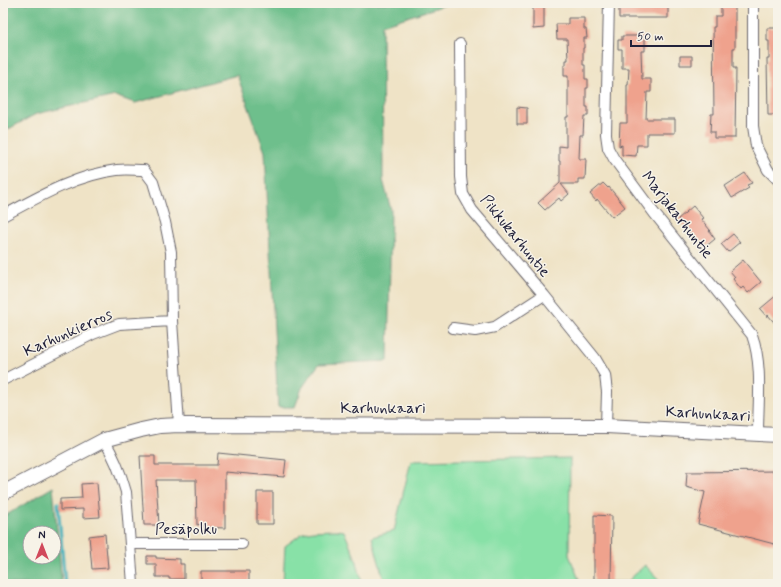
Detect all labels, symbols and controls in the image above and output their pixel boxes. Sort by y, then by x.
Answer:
scale bar [631,22,711,48]
text: 50 m [637,29,664,45]
street label: Marjakarhuntie [636,167,718,263]
street label: Pikkukarhuntie [475,190,555,282]
street label: Karhunkierros [20,304,116,362]
street label: Karhunkaari [340,398,426,419]
street label: Karhunkaari [665,401,751,427]
street label: Pesäpolku [155,519,217,540]
north arrow [22,525,62,565]
text: N [38,529,46,543]

